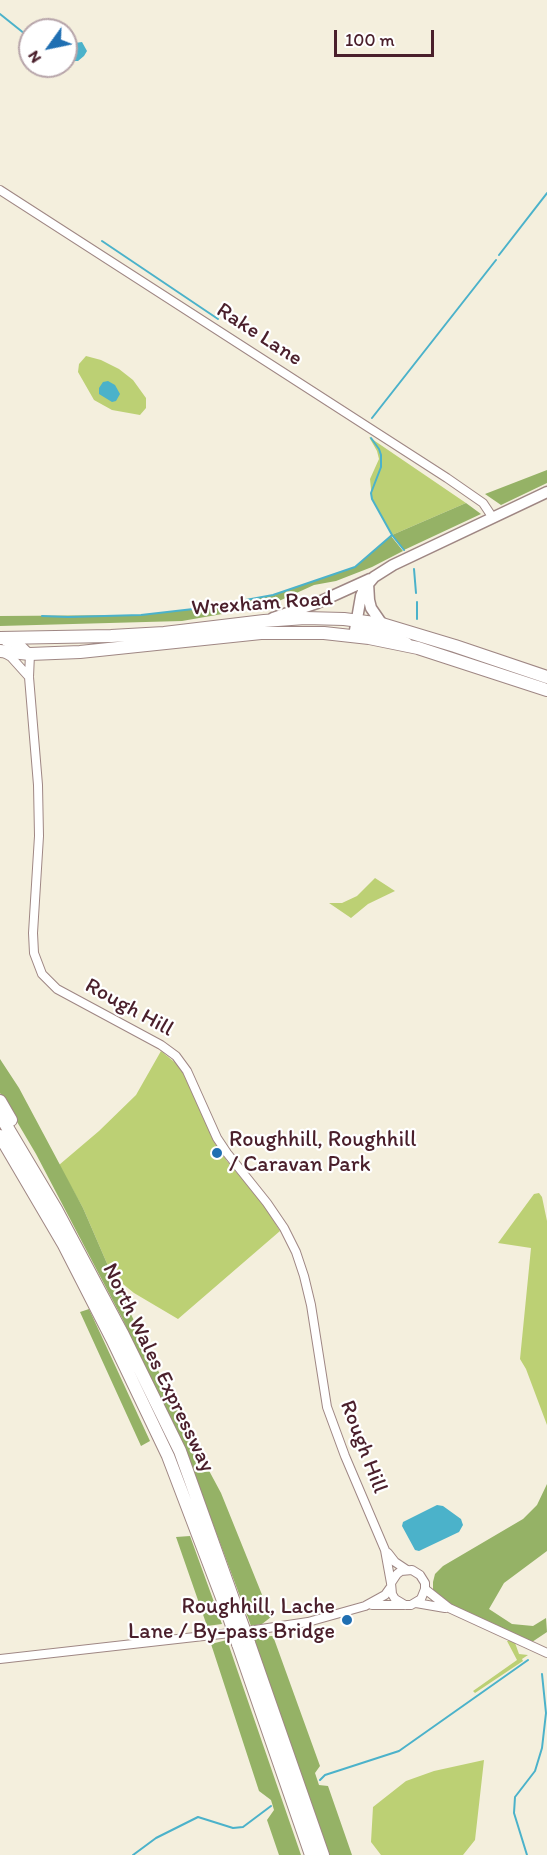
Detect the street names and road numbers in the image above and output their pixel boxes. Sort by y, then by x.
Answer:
street label: Rake Lane [211,298,307,372]
street label: Wrexham Road [190,586,334,622]
street label: Rough Hill [80,973,178,1043]
street label: North Wales Expressway [96,1259,220,1477]
street label: Rough Hill [333,1397,393,1497]

